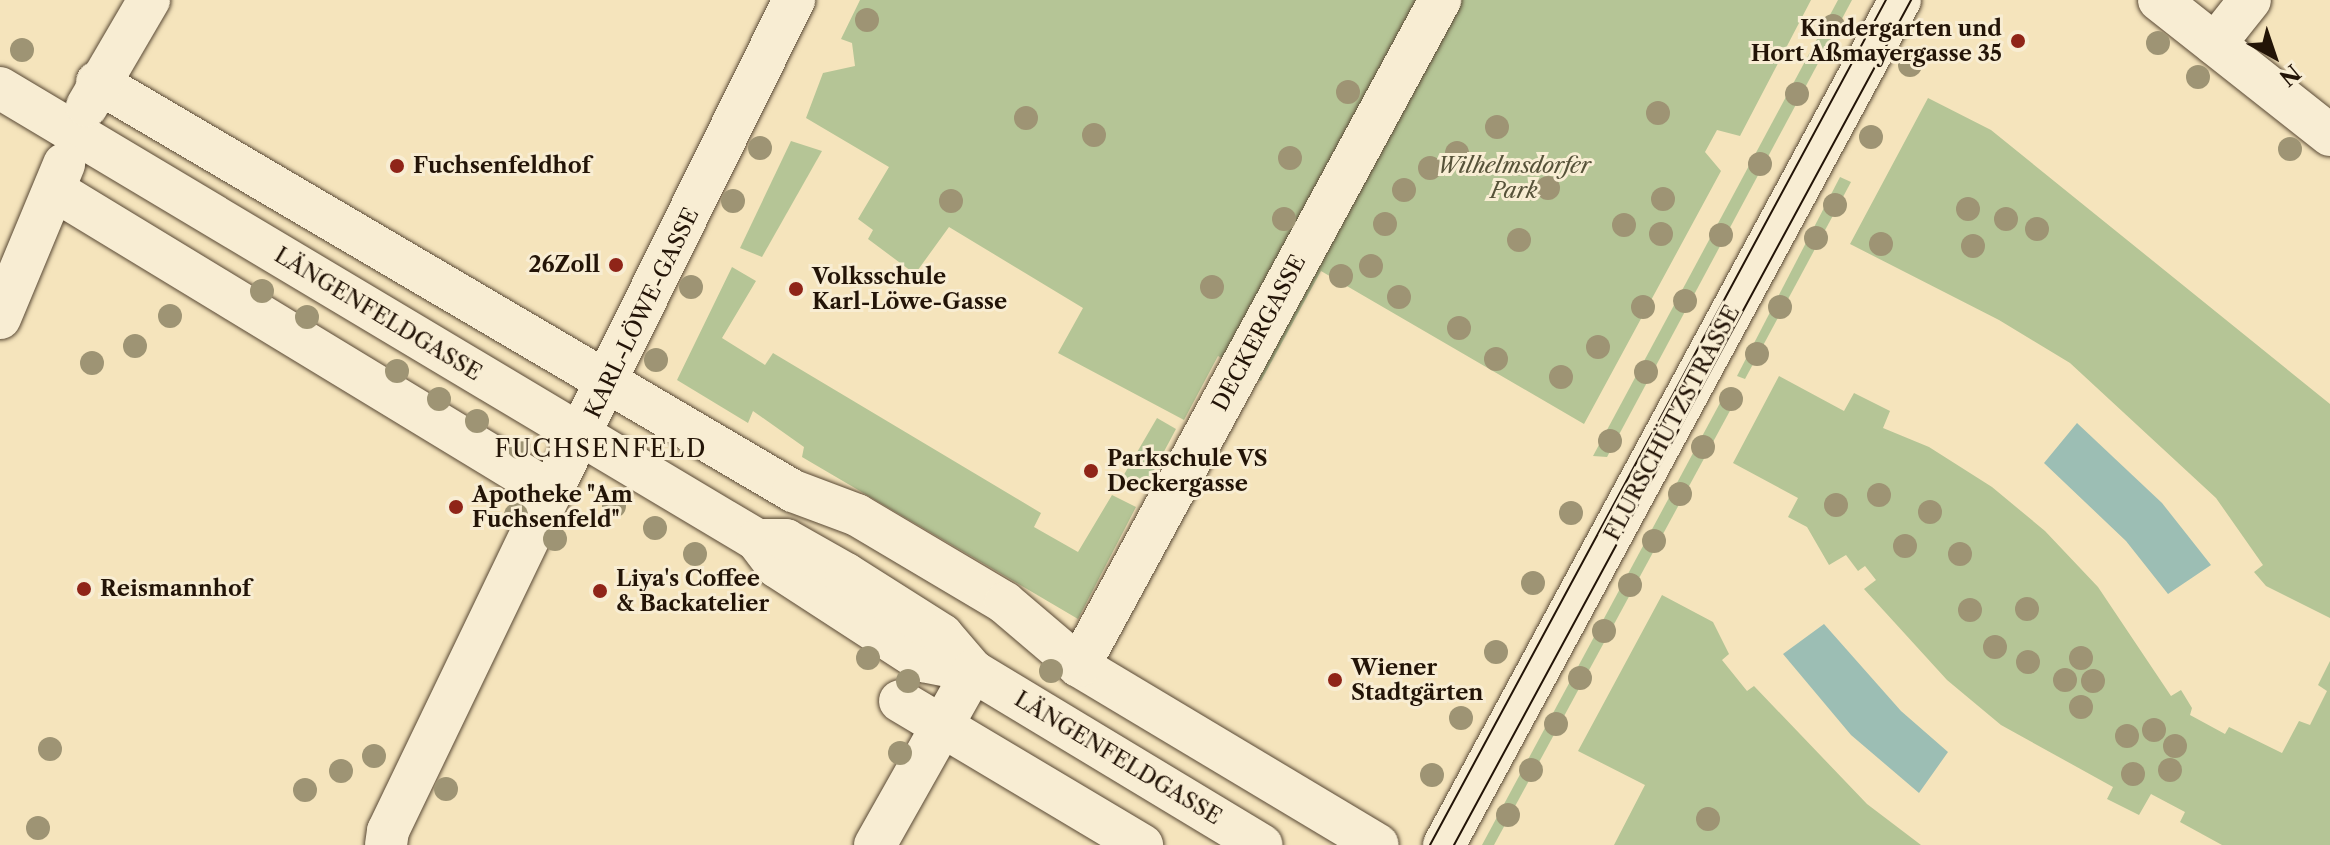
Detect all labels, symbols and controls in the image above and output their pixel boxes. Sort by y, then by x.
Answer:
place label: Kindergarten und Hort Aßmayergasse 35 [1750,15,2002,66]
north arrow [2234,16,2314,96]
marker: Kindergarten und Hort Aßmayergasse 35 [2009,32,2027,50]
text: N [2274,58,2306,91]
park label: Wilhelmsdorfer Park [1437,152,1591,204]
place label: Fuchsenfeldhof [413,153,591,179]
marker: Fuchsenfeldhof [388,157,406,175]
street label: KARL-LÖWE-GASSE [580,204,704,422]
street label: LÄNGENFELDGASSE [270,242,486,386]
street label: DECKERGASSE [1207,250,1311,416]
place label: 26Zoll [528,252,600,278]
marker: 26Zoll [607,256,625,274]
place label: Volksschule Karl-Löwe-Gasse [812,263,1007,314]
marker: Volksschule Karl-Löwe-Gasse [787,280,805,298]
street label: FLURSCHÜTZSTRASSE [1599,301,1745,545]
district label: FUCHSENFELD [495,435,707,463]
place label: Parkschule VS Deckergasse [1107,445,1269,496]
marker: Parkschule VS Deckergasse [1082,462,1100,480]
place label: Apotheke "Am Fuchsenfeld" [472,481,633,532]
marker: Apotheke "Am Fuchsenfeld" [447,498,465,516]
place label: Liya's Coffee & Backatelier [616,565,769,616]
place label: Reismannhof [100,576,251,602]
marker: Reismannhof [75,580,93,598]
marker: Liya's Coffee & Backatelier [591,582,609,600]
place label: Wiener Stadtgärten [1351,654,1483,706]
marker: Wiener Stadtgärten [1326,671,1344,689]
street label: LÄNGENFELDGASSE [1010,686,1226,830]

